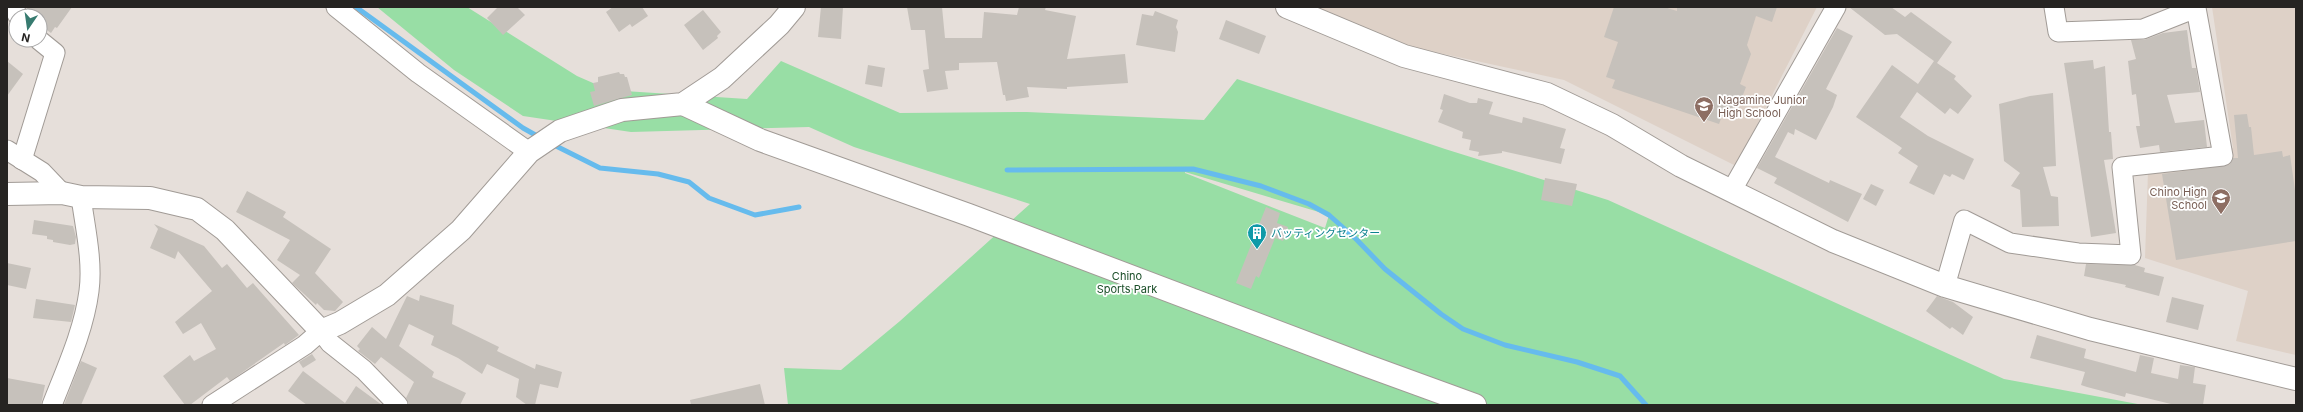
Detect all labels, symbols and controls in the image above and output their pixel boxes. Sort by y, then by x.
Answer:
north arrow [8,8,48,48]
text: N [20,30,31,46]
place label: Nagamine Junior High School [1718,93,1806,120]
school or university icon: Nagamine Junior High School [1693,95,1715,123]
place label: Chino High School [2150,185,2207,212]
school or university icon: Chino High School [2210,187,2232,215]
building icon: バッティングセンター [1246,222,1268,250]
place label: バッティングセンター [1271,226,1380,240]
park label: Chino Sports Park [1097,269,1157,296]

